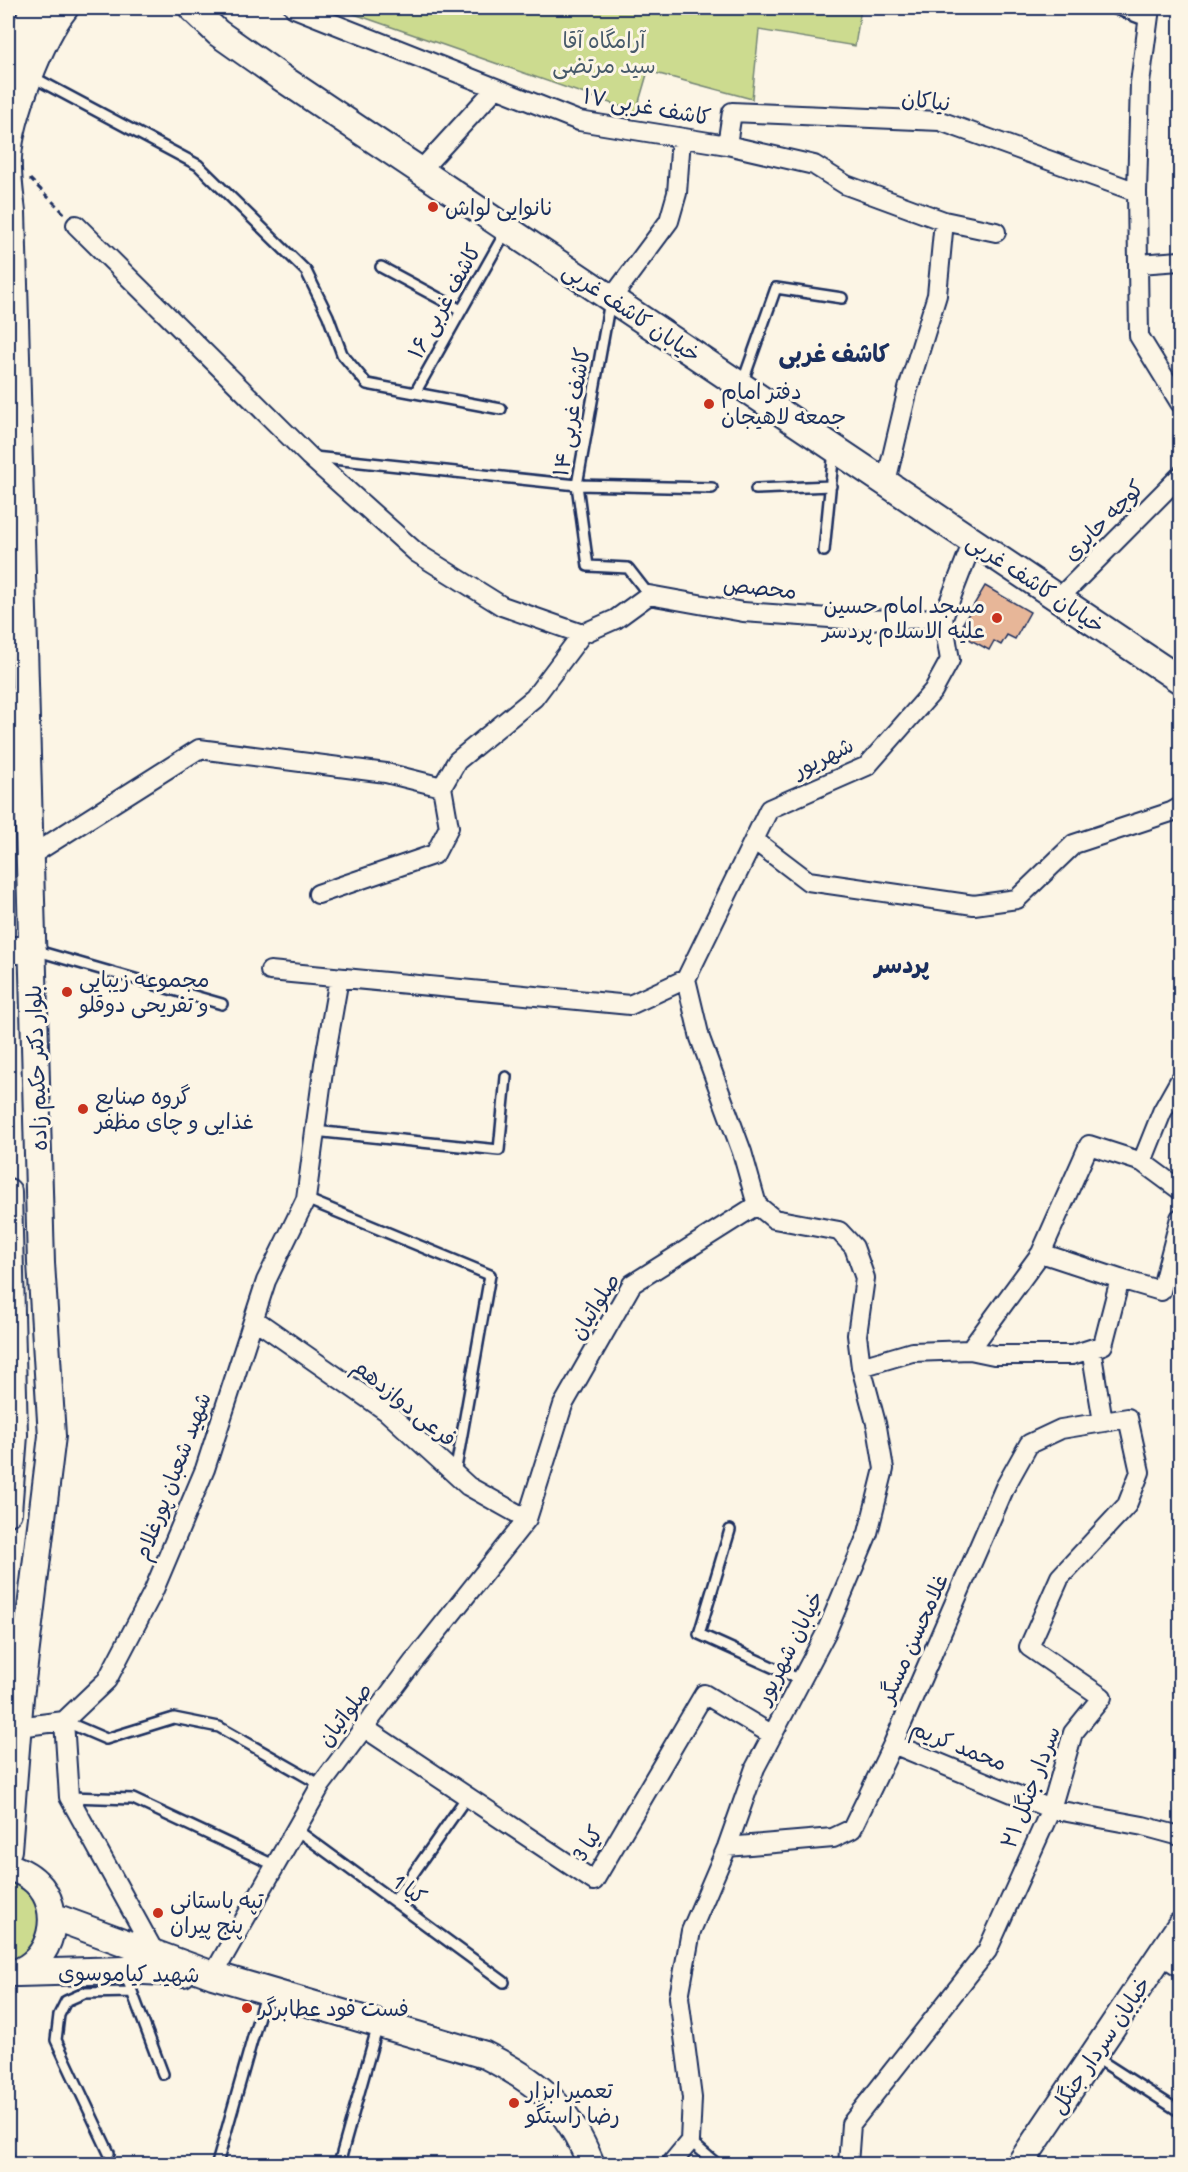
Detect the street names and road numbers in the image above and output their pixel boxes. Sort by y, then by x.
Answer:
street label: کاشف غربی ۱۷ [581,80,713,132]
street label: نیاکان [900,82,952,118]
street label: کاشف غربی ۱۶ [400,238,488,364]
street label: خیابان کاشف غربی [557,255,707,369]
street label: کاشف غربی ۱۴ [545,345,597,479]
street label: کوچه حایری [1056,473,1150,567]
street label: خیابان کاشف غربی [961,526,1111,640]
street label: محصص [722,568,798,606]
street label: شهریور [786,729,858,785]
street label: بلوار دکتر حکیم زاده [18,984,56,1152]
street label: صلواتیان [562,1267,626,1345]
street label: فرعی دوازدهم [346,1351,463,1455]
street label: شهید شعبان پورغلام [126,1388,221,1566]
street label: غلامحسن مسگر [870,1568,955,1709]
street label: خیابان شهریور [747,1585,830,1711]
street label: صلواتیان [310,1675,378,1753]
street label: محمد کریم [906,1712,1012,1780]
street label: سردار جنگل ۲۱ [993,1721,1067,1853]
street label: کیا 3 [564,1819,610,1867]
street label: کیا 1 [387,1867,433,1911]
street label: شهید کیاموسوی [58,1957,200,1989]
street label: خیابان سردار جنگل [1043,1970,1157,2120]

